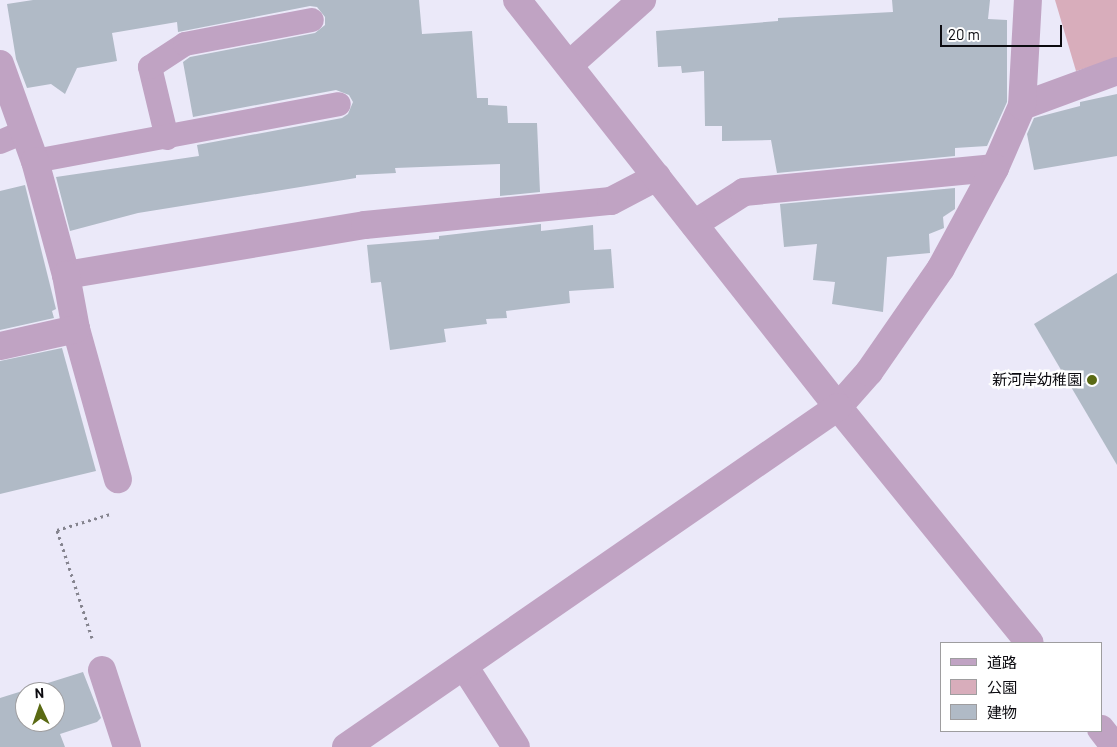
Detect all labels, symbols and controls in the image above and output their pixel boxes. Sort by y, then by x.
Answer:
scale bar [942,15,1064,47]
text: 20 m [948,25,980,43]
place label: 新河岸幼稚園 [992,371,1082,389]
marker: 新河岸幼稚園 [1086,374,1098,386]
legend [940,642,1102,732]
text: 道路 [987,653,1017,671]
text: 公園 [987,678,1017,696]
north arrow [15,682,65,732]
text: N [34,684,44,701]
text: 建物 [987,703,1017,721]

